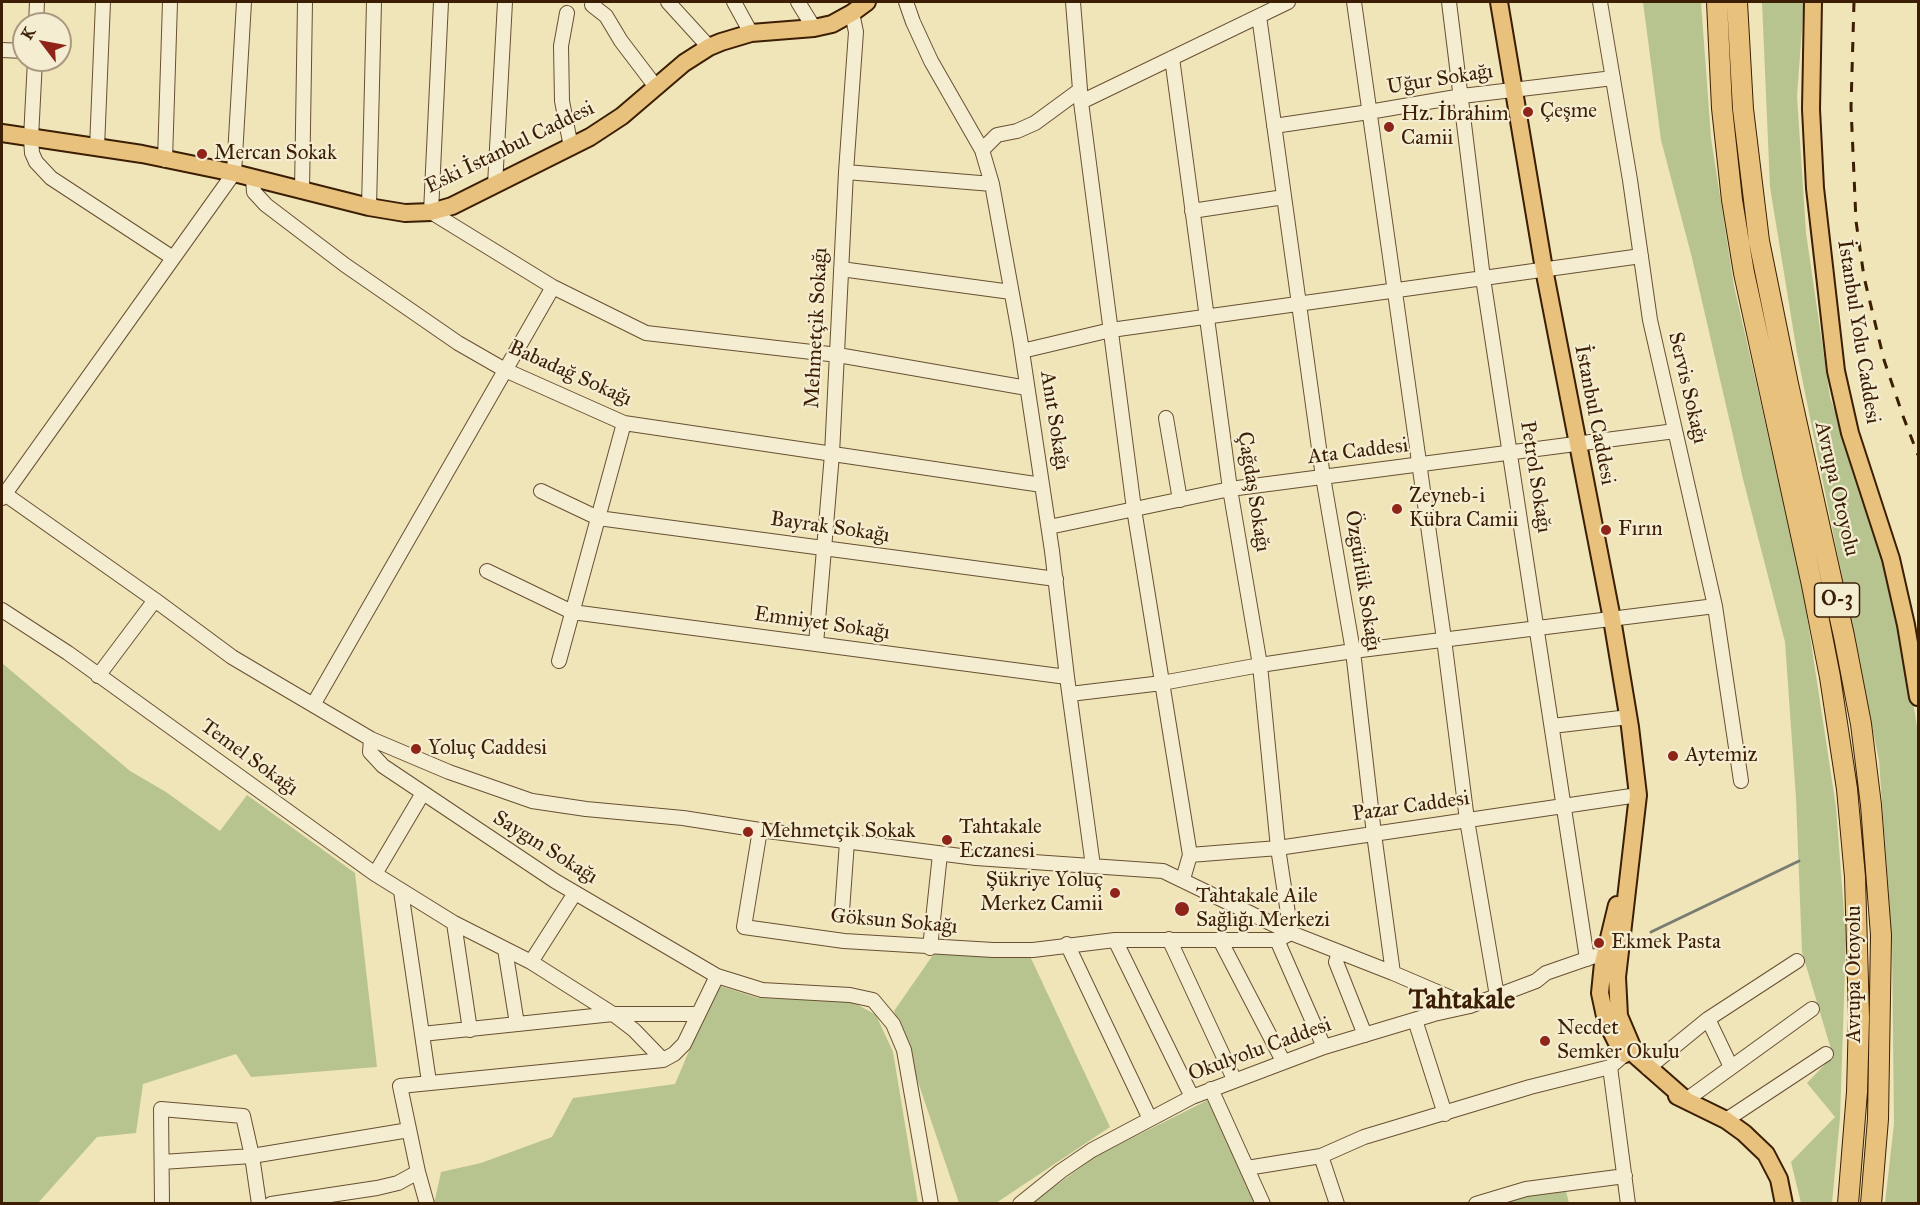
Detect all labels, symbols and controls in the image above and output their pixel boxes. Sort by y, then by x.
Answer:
north arrow [12,12,72,72]
text: K [17,23,39,43]
street label: Uğur Sokağı [1385,59,1495,101]
street label: Eski İstanbul Caddesi [421,96,599,200]
place label: Çeşme [1540,99,1597,125]
place label: Hz. İbrahim Camii [1401,102,1509,152]
marker: Çeşme [1521,105,1535,119]
marker: Hz. İbrahim Camii [1382,120,1396,134]
place label: Mercan Sokak [214,141,337,167]
marker: Mercan Sokak [195,147,209,161]
street label: İstanbul Yolu Caddesi [1831,238,1885,426]
street label: Mehmetçik Sokağı [800,247,834,409]
street label: Servis Sokağı [1662,330,1712,446]
street label: Babadağ Sokağı [504,336,636,412]
street label: İstanbul Caddesi [1568,343,1620,487]
street label: Anıt Sokağı [1034,370,1074,472]
street label: Petrol Sokağı [1514,419,1556,535]
street label: Avrupa Otoyolu [1808,419,1864,559]
street label: Çağdaş Sokağı [1231,430,1275,554]
street label: Ata Caddesi [1306,433,1410,471]
place label: Zeyneb-i Kübra Camii [1409,484,1518,534]
marker: Zeyneb-i Kübra Camii [1390,502,1404,516]
street label: Bayrak Sokağı [769,507,891,549]
street label: Özgürlük Sokağı [1338,509,1386,653]
place label: Fırın [1618,517,1663,543]
marker: Fırın [1599,523,1613,537]
road number: O-3 [1814,583,1860,617]
street label: Emniyet Sokağı [753,602,891,646]
street label: Temel Sokağı [195,714,303,802]
place label: Yoluç Caddesi [428,736,547,762]
marker: Yoluç Caddesi [409,742,423,756]
place label: Aytemiz [1685,743,1758,769]
marker: Aytemiz [1666,749,1680,763]
street label: Pazar Caddesi [1351,786,1471,828]
street label: Saygın Sokağı [488,806,602,890]
place label: Tahtakale Eczanesi [959,815,1042,865]
place label: Mehmetçik Sokak [760,819,916,845]
marker: Mehmetçik Sokak [741,825,755,839]
marker: Tahtakale Eczanesi [940,833,954,847]
place label: Şükriye Yoluç Merkez Camii [980,868,1103,918]
place label: Tahtakale Aile Sağlığı Merkezi [1196,884,1330,934]
marker: Şükriye Yoluç Merkez Camii [1108,886,1122,900]
marker: Tahtakale Aile Sağlığı Merkezi [1173,900,1191,918]
street label: Göksun Sokağı [829,904,959,940]
street label: Avrupa Otoyolu [1842,905,1868,1043]
place label: Ekmek Pasta [1611,930,1721,956]
marker: Ekmek Pasta [1592,936,1606,950]
district label: Tahtakale [1409,985,1515,1017]
street label: Okulyolu Caddesi [1185,1012,1335,1088]
place label: Necdet Semker Okulu [1557,1016,1680,1066]
marker: Necdet Semker Okulu [1538,1034,1552,1048]

